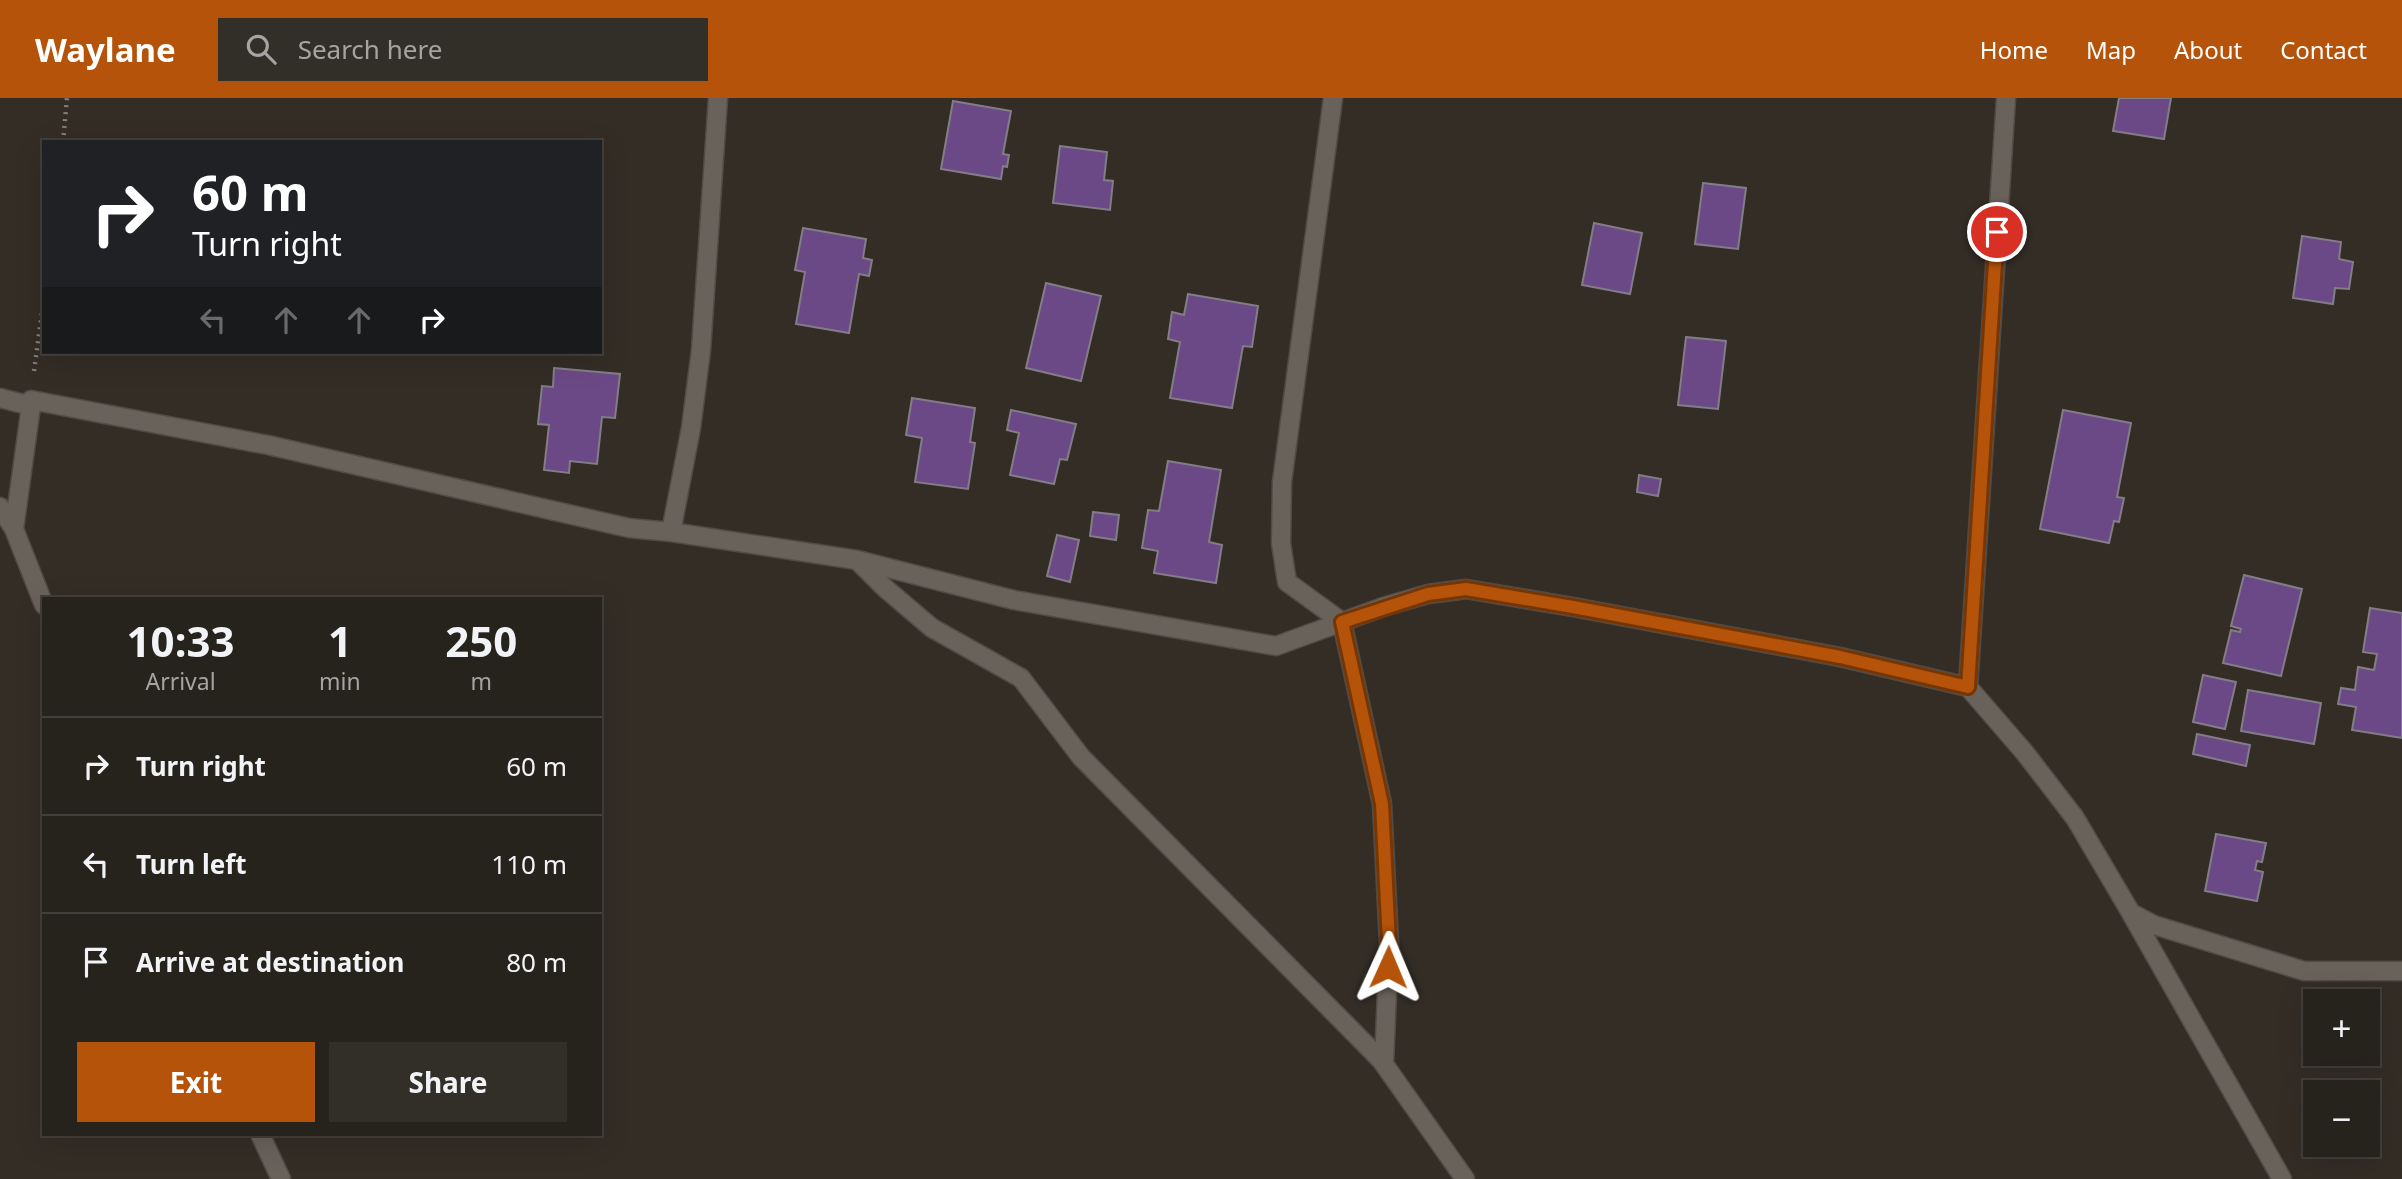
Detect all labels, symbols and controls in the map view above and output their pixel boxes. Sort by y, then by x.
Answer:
search box [218,18,708,81]
text: Waylane [35,27,176,72]
icon: search [242,30,280,68]
text: Search here [298,31,442,67]
text: Home [1980,33,2048,66]
text: Map [2086,33,2136,66]
text: About [2174,33,2242,66]
text: Contact [2280,33,2367,66]
text: 60 m [192,159,309,225]
icon: right [77,168,168,259]
pin [1967,202,2027,262]
icon: arrive [1978,213,2016,251]
text: Turn right [192,222,342,265]
icon: left [194,301,232,339]
icon: ahead [267,301,305,339]
icon: ahead [340,301,378,339]
icon: right [413,301,451,339]
text: 10:33 [127,612,234,669]
text: 1 [328,612,352,669]
text: 250 [445,612,517,669]
text: Arrival [145,665,216,697]
text: min [319,665,361,697]
text: m [471,665,492,697]
icon: right [77,747,115,785]
text: Turn right [136,748,266,784]
text: 60 m [506,748,567,784]
icon: left [77,845,115,883]
text: Turn left [136,846,247,882]
text: 110 m [491,846,567,882]
position arrow [1351,930,1425,1004]
icon: arrive [77,943,115,981]
text: Arrive at destination [136,944,405,980]
text: 80 m [506,944,567,980]
map controls [2303,989,2380,1157]
button: + [2303,989,2380,1066]
button: Exit [77,1042,315,1122]
button: Share [329,1042,567,1122]
button: − [2303,1080,2380,1157]

